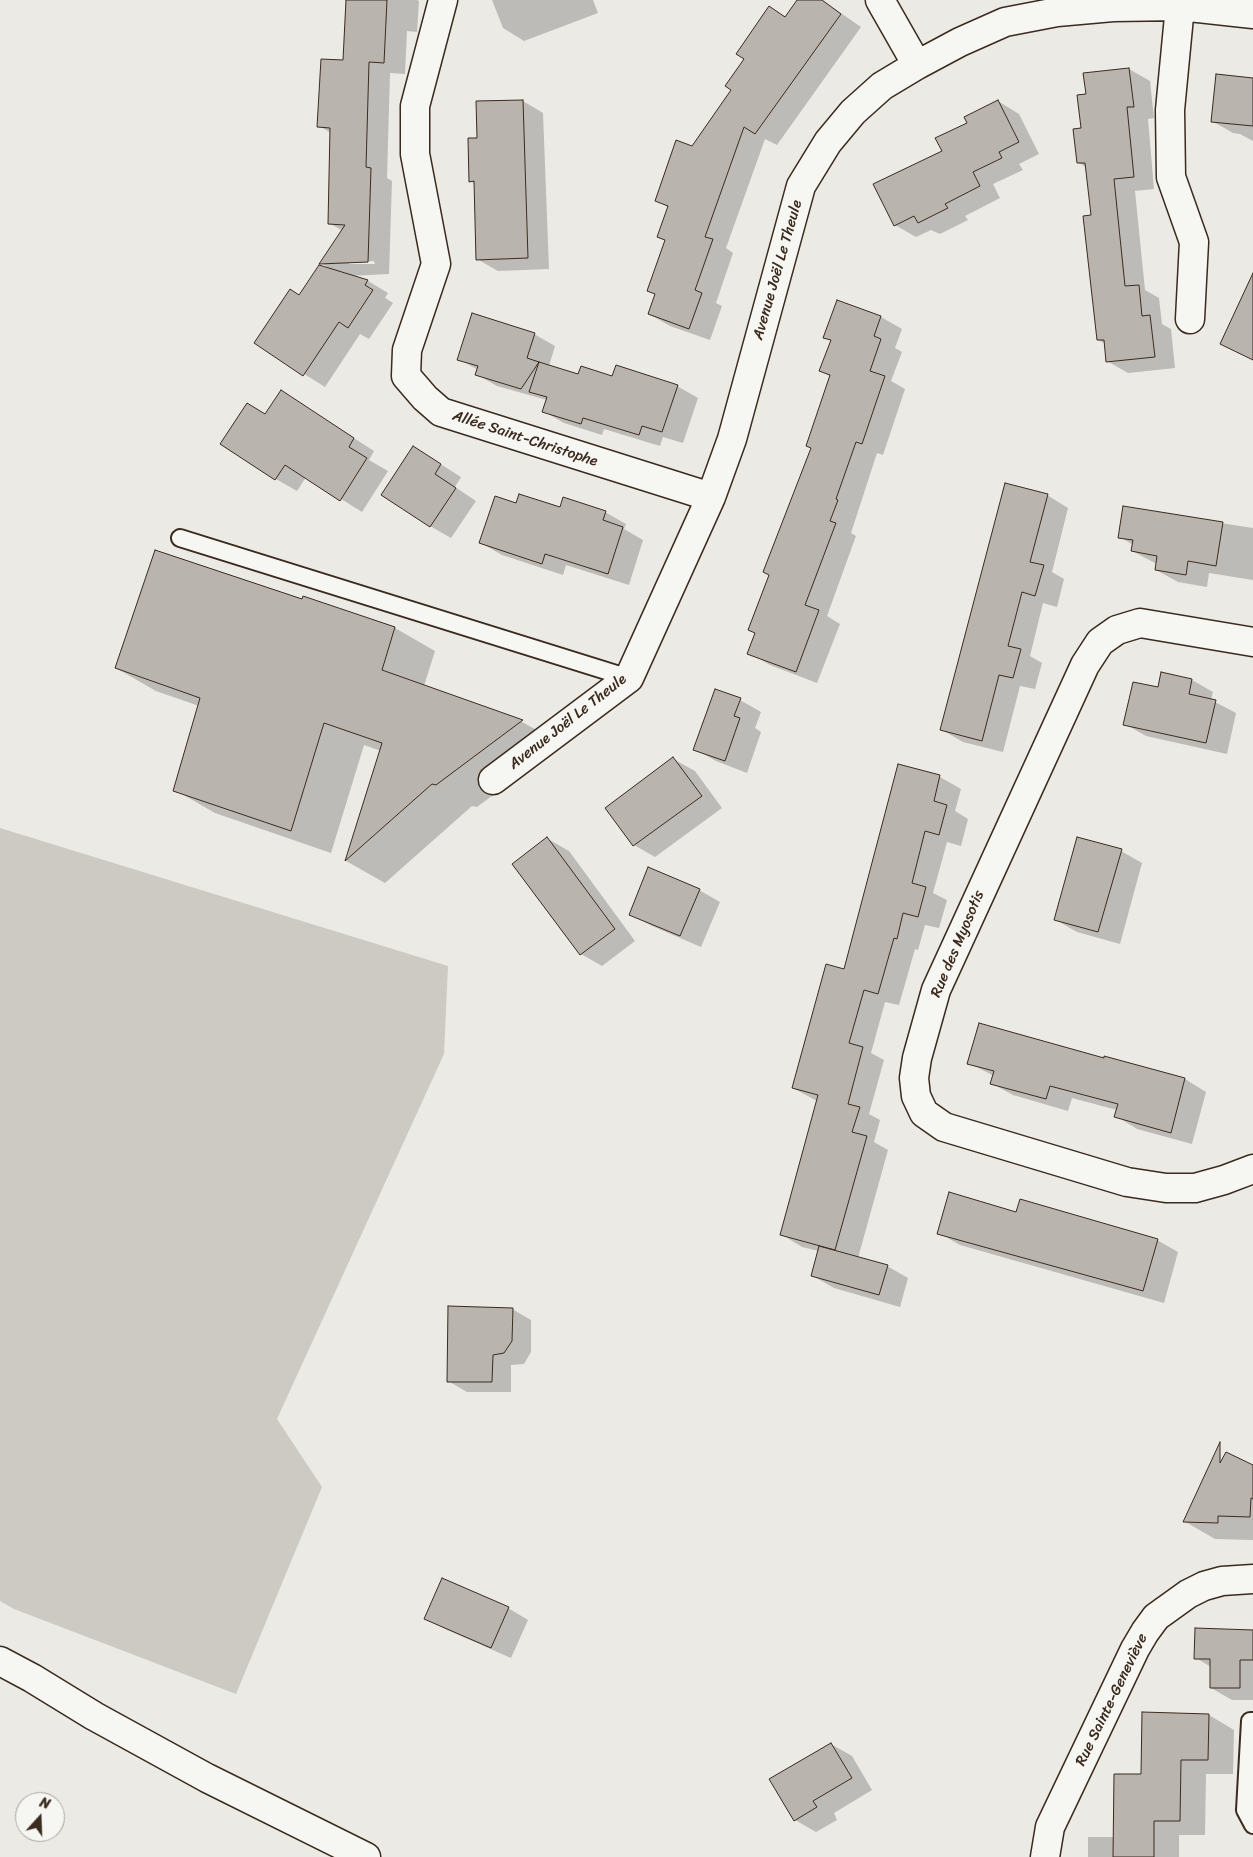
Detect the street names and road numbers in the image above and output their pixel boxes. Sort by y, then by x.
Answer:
street label: Avenue Joël Le Theule [749,198,807,342]
street label: Allée Saint-Christophe [450,407,600,471]
street label: Avenue Joël Le Theule [506,670,630,774]
street label: Rue des Myosotis [927,888,989,1000]
street label: Rue Sainte-Geneviève [1072,1631,1152,1769]

